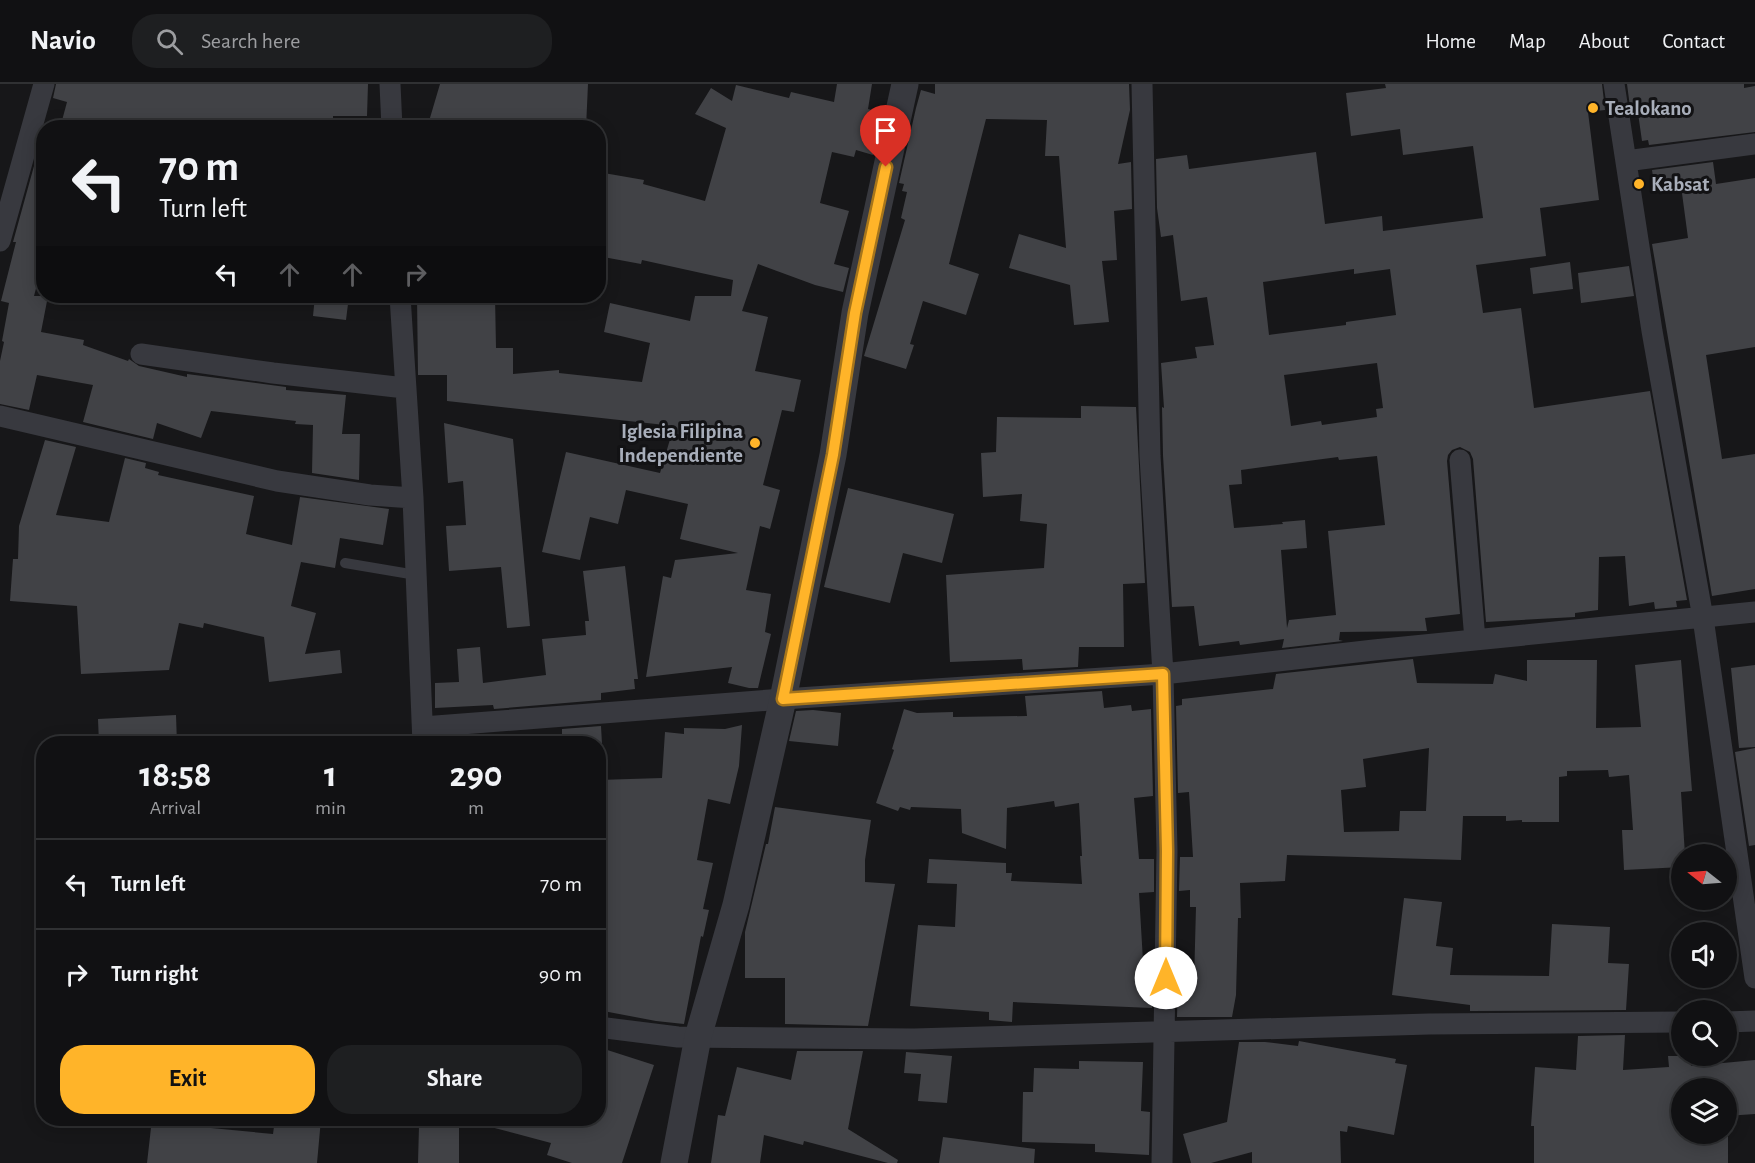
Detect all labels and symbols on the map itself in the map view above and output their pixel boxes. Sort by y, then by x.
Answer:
place label: Tealokano [1605,98,1692,119]
marker: Tealokano [1586,101,1600,115]
pin [860,105,911,167]
place label: Kabsat [1651,174,1709,195]
marker: Kabsat [1632,177,1646,191]
place label: Iglesia Filipina Independiente [619,421,743,466]
marker: Iglesia Filipina Independiente [748,436,762,450]
north arrow [1671,844,1737,910]
position arrow [1134,946,1198,1010]

